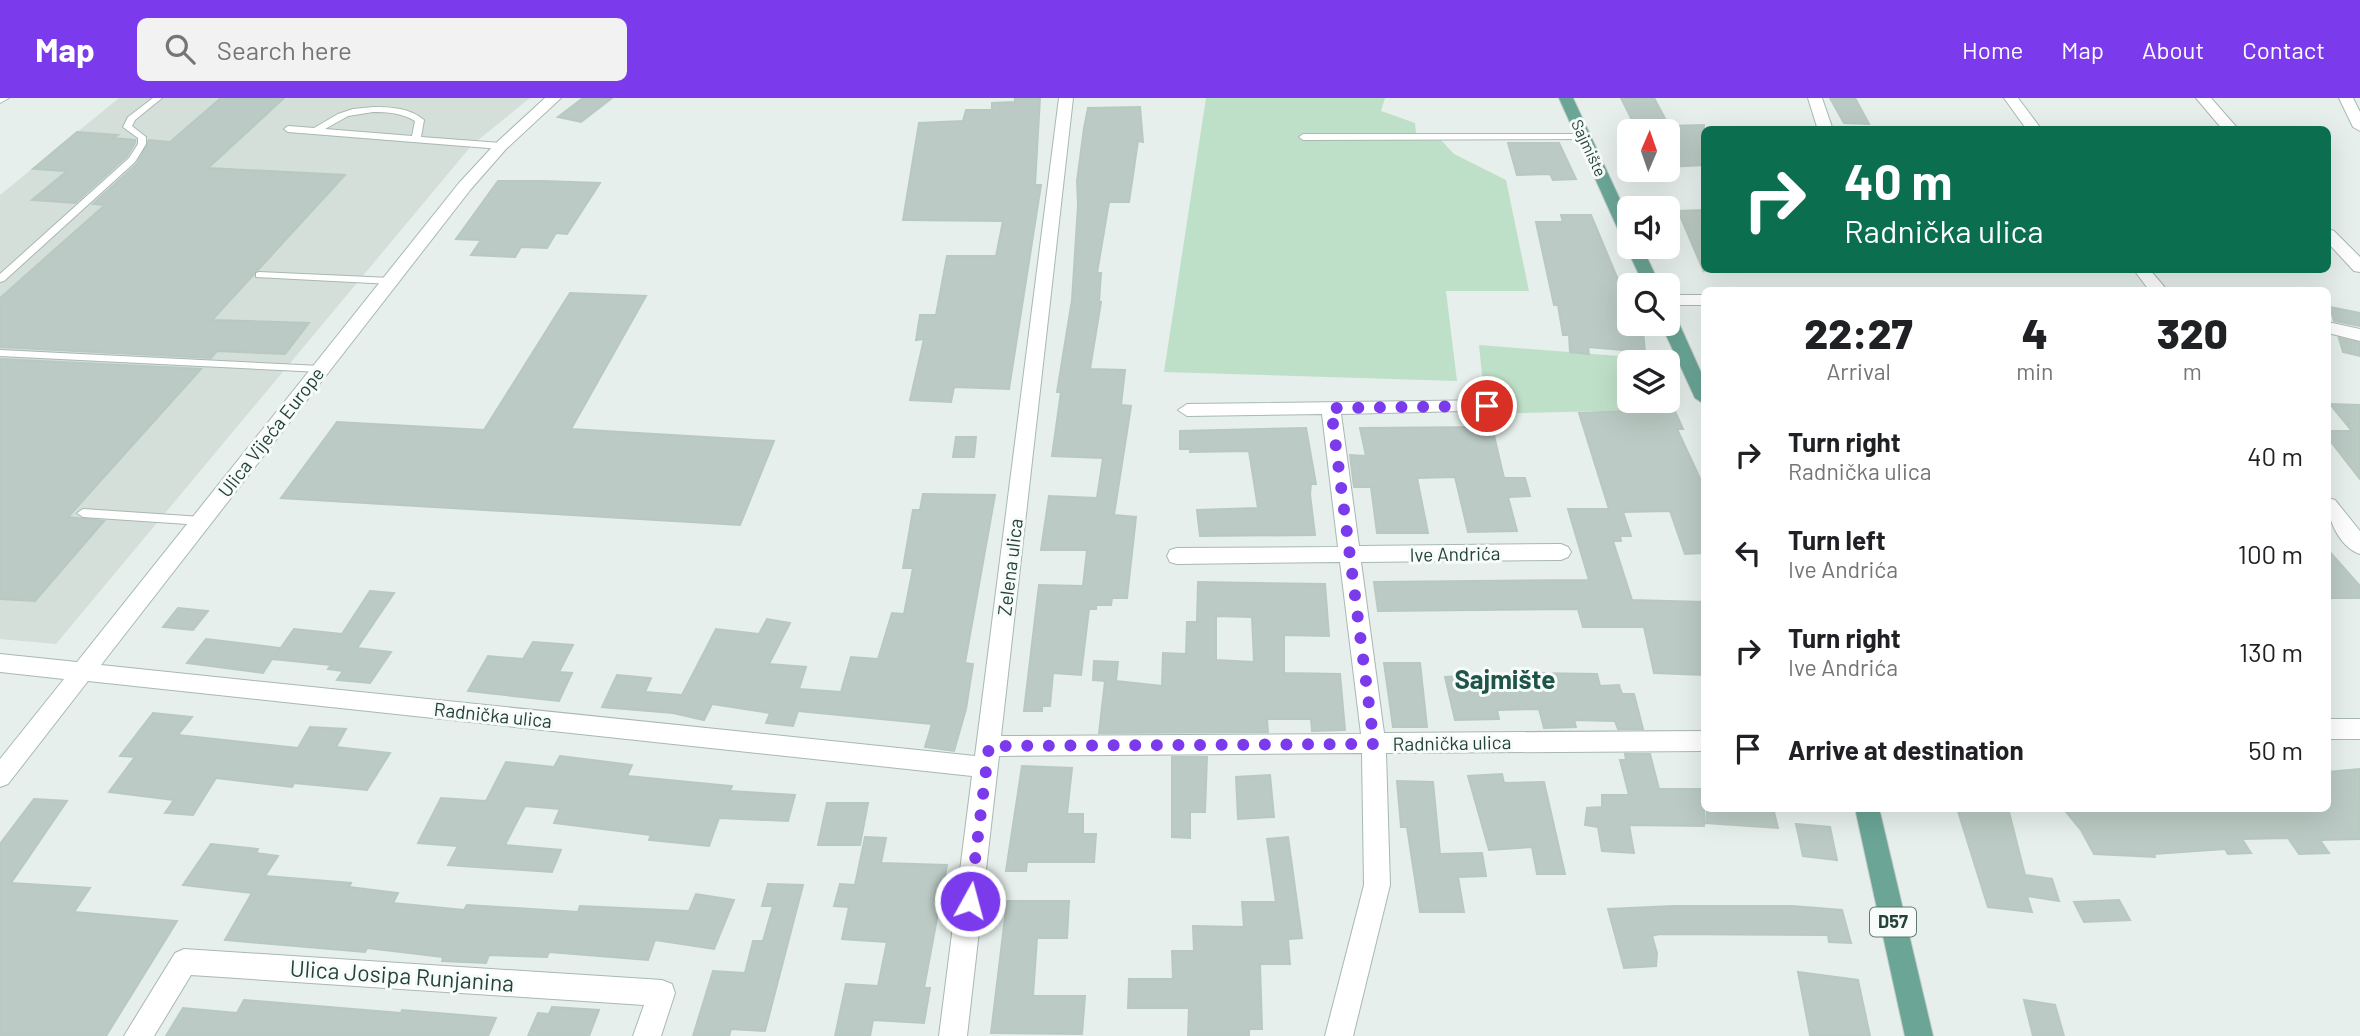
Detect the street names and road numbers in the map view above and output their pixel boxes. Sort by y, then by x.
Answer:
street label: Sajmište [1568,116,1611,179]
street label: Ulica Vijeća Europe [213,362,328,501]
street label: Zelena ulica [992,517,1027,617]
street label: Ive Andrića [1409,541,1501,566]
street label: Radnička ulica [433,697,553,732]
street label: Radnička ulica [1393,730,1511,755]
road number: D57 [1870,908,1916,936]
street label: Ulica Josipa Runjanina [289,953,515,997]

